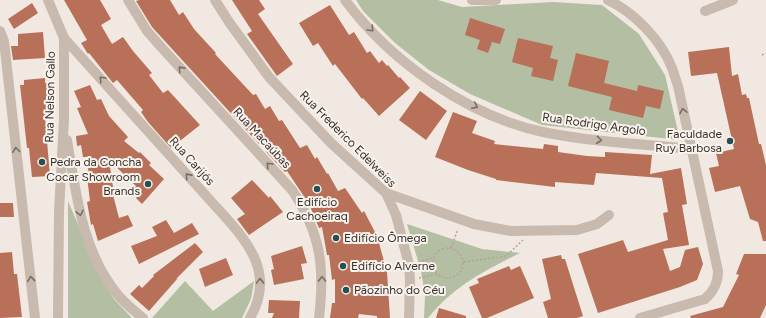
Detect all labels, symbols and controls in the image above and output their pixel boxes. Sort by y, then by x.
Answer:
one-way arrow [366,25,373,32]
street label: Rua Nelson Gallo [42,51,58,143]
one-way arrow [178,66,186,74]
one-way arrow [99,76,106,84]
street label: Rua Frederico Edelweiss [297,88,399,190]
one-way arrow [470,101,478,109]
street label: Rua Macaúbas [230,105,294,171]
one-way arrow [679,107,687,114]
street label: Rua Rodrigo Argolo [541,110,647,138]
place label: Faculdade Ruy Barbosa [655,127,722,155]
street label: Rua Carijós [166,134,218,189]
one-way arrow [596,135,602,144]
marker: Faculdade Ruy Barbosa [725,136,735,146]
one-way arrow [12,147,21,153]
place label: Pedra da Concha [50,155,141,169]
marker: Pedra da Concha [37,157,47,167]
one-way arrow [266,162,274,170]
place label: Cocar Showroom Brands [46,170,140,198]
one-way arrow [186,173,193,181]
marker: Cocar Showroom Brands [143,179,153,189]
marker: Edifício Cachoeiraq [312,184,322,194]
place label: Edifício Cachoeiraq [286,195,348,223]
one-way arrow [76,210,84,217]
place label: Edifício Ômega [344,231,427,245]
marker: Edifício Ômega [331,233,341,243]
place label: Edifício Alverne [351,259,436,273]
marker: Edifício Alverne [338,261,348,271]
one-way arrow [27,276,36,282]
one-way arrow [318,276,326,282]
one-way arrow [256,278,265,284]
place label: Pãozinho do Céu [354,283,445,297]
marker: Pãozinho do Céu [341,285,351,295]

